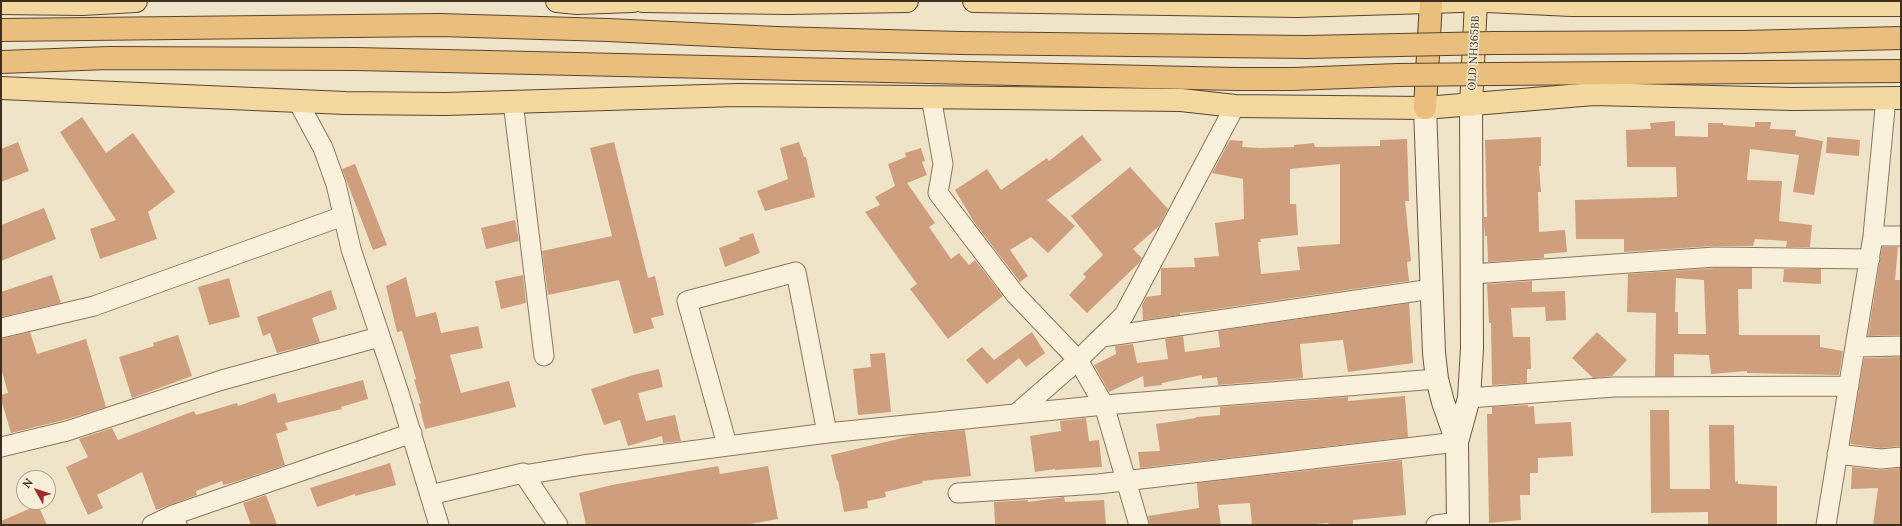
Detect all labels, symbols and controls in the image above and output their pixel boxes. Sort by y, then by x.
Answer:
street label: OLD NH365BB [1465,15,1483,91]
north arrow [16,470,56,510]
text: N [19,475,36,491]

